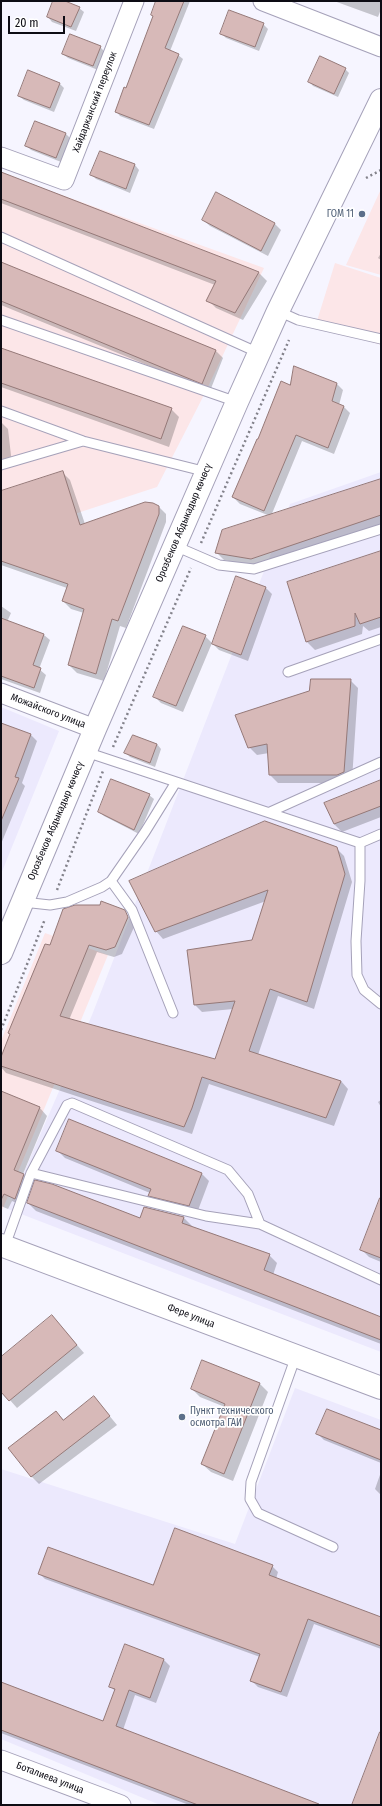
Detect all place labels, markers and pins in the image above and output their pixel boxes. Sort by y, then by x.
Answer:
place label: ГОМ 11 [327,208,354,220]
marker: ГОМ 11 [357,209,367,219]
place label: Пункт технического осмотра ГАИ [190,1405,274,1428]
marker: Пункт технического осмотра ГАИ [177,1412,187,1422]

